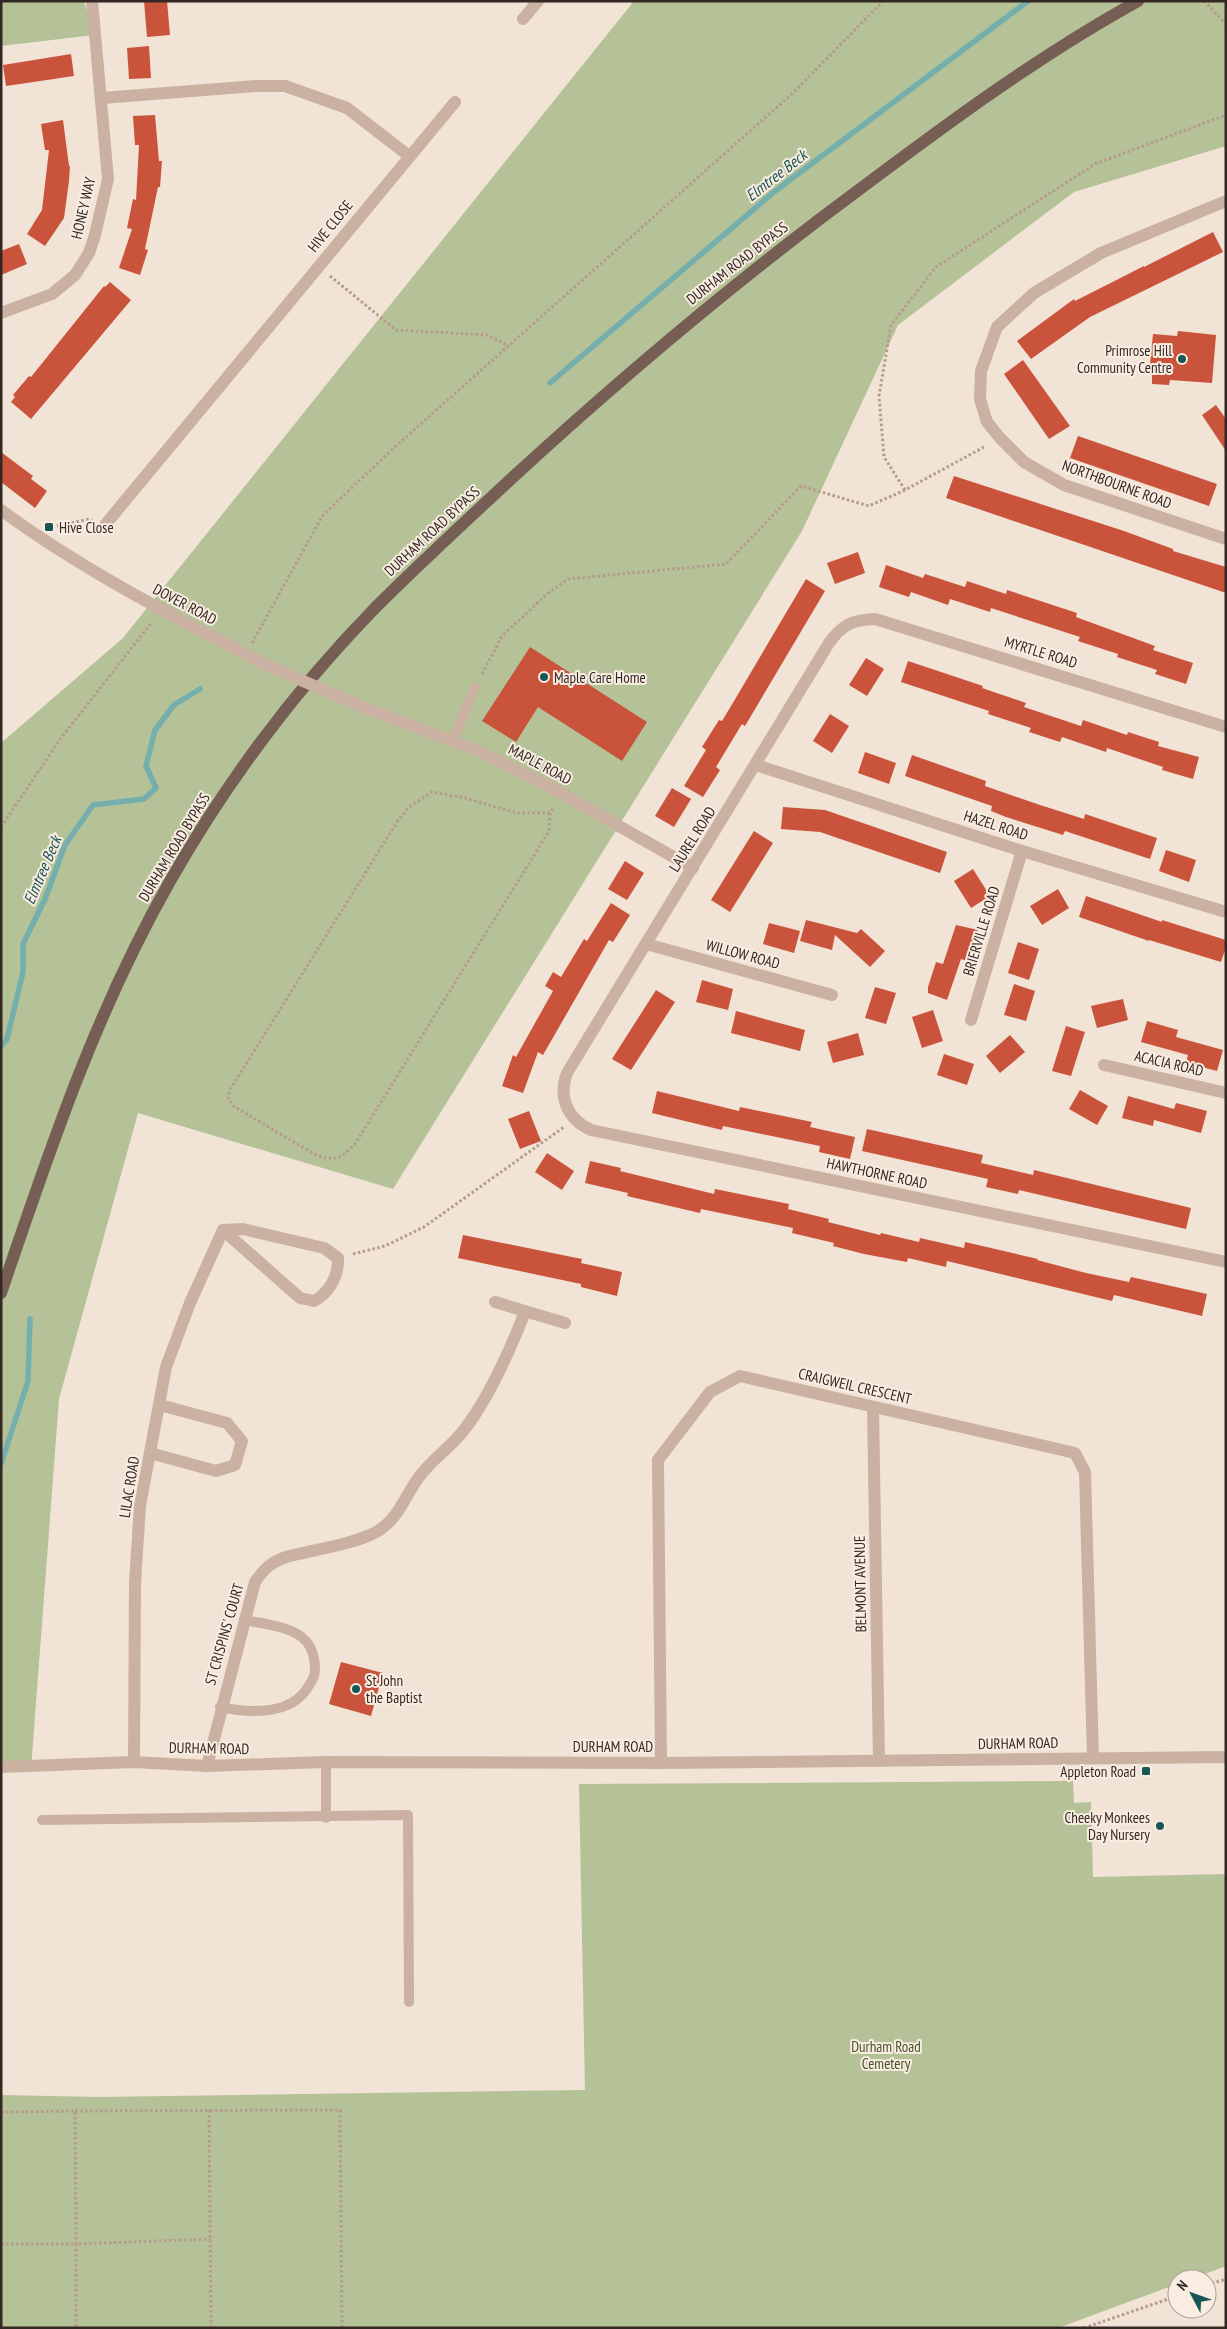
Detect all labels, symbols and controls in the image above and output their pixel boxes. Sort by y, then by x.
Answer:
water label: Elmtree Beck [741,144,812,205]
street label: HONEY WAY [67,175,99,241]
street label: HIVE CLOSE [303,196,357,256]
street label: DURHAM ROAD BYPASS [683,218,791,308]
place label: Primrose Hill Community Centre [1077,341,1173,377]
marker: Primrose Hill Community Centre [1176,353,1188,365]
street label: NORTHBOURNE ROAD [1060,455,1174,513]
street label: DURHAM ROAD BYPASS [380,482,484,580]
place label: Hive Close [59,518,114,537]
marker: Hive Close [43,521,55,533]
street label: DOVER ROAD [150,579,220,629]
street label: MYRTLE ROAD [1002,632,1080,672]
place label: Maple Care Home [554,668,646,687]
marker: Maple Care Home [538,671,550,683]
street label: MAPLE ROAD [505,739,575,789]
street label: DURHAM ROAD BYPASS [134,789,214,905]
street label: LAUREL ROAD [664,803,720,875]
street label: HAZEL ROAD [961,806,1031,844]
water label: Elmtree Beck [19,831,66,907]
street label: BRIERVILLE ROAD [958,884,1004,978]
street label: WILLOW ROAD [704,935,782,973]
street label: ACACIA ROAD [1133,1046,1205,1080]
street label: HAWTHORNE ROAD [825,1153,929,1193]
street label: CRAIGWEIL CRESCENT [797,1364,914,1408]
street label: LILAC ROAD [115,1455,143,1519]
street label: BELMONT AVENUE [850,1535,870,1633]
street label: ST CRISPINS' COURT [200,1581,248,1687]
place label: St John the Baptist [366,1671,422,1707]
marker: St John the Baptist [350,1683,362,1695]
street label: DURHAM ROAD [978,1733,1058,1753]
street label: DURHAM ROAD [573,1737,653,1756]
street label: DURHAM ROAD [169,1738,249,1758]
place label: Appleton Road [1060,1762,1136,1781]
marker: Appleton Road [1140,1765,1152,1777]
place label: Cheeky Monkees Day Nursery [1064,1808,1150,1844]
marker: Cheeky Monkees Day Nursery [1154,1820,1166,1832]
park label: Durham Road Cemetery [851,2037,921,2073]
north arrow [1167,2269,1217,2319]
text: N [1173,2277,1191,2294]

